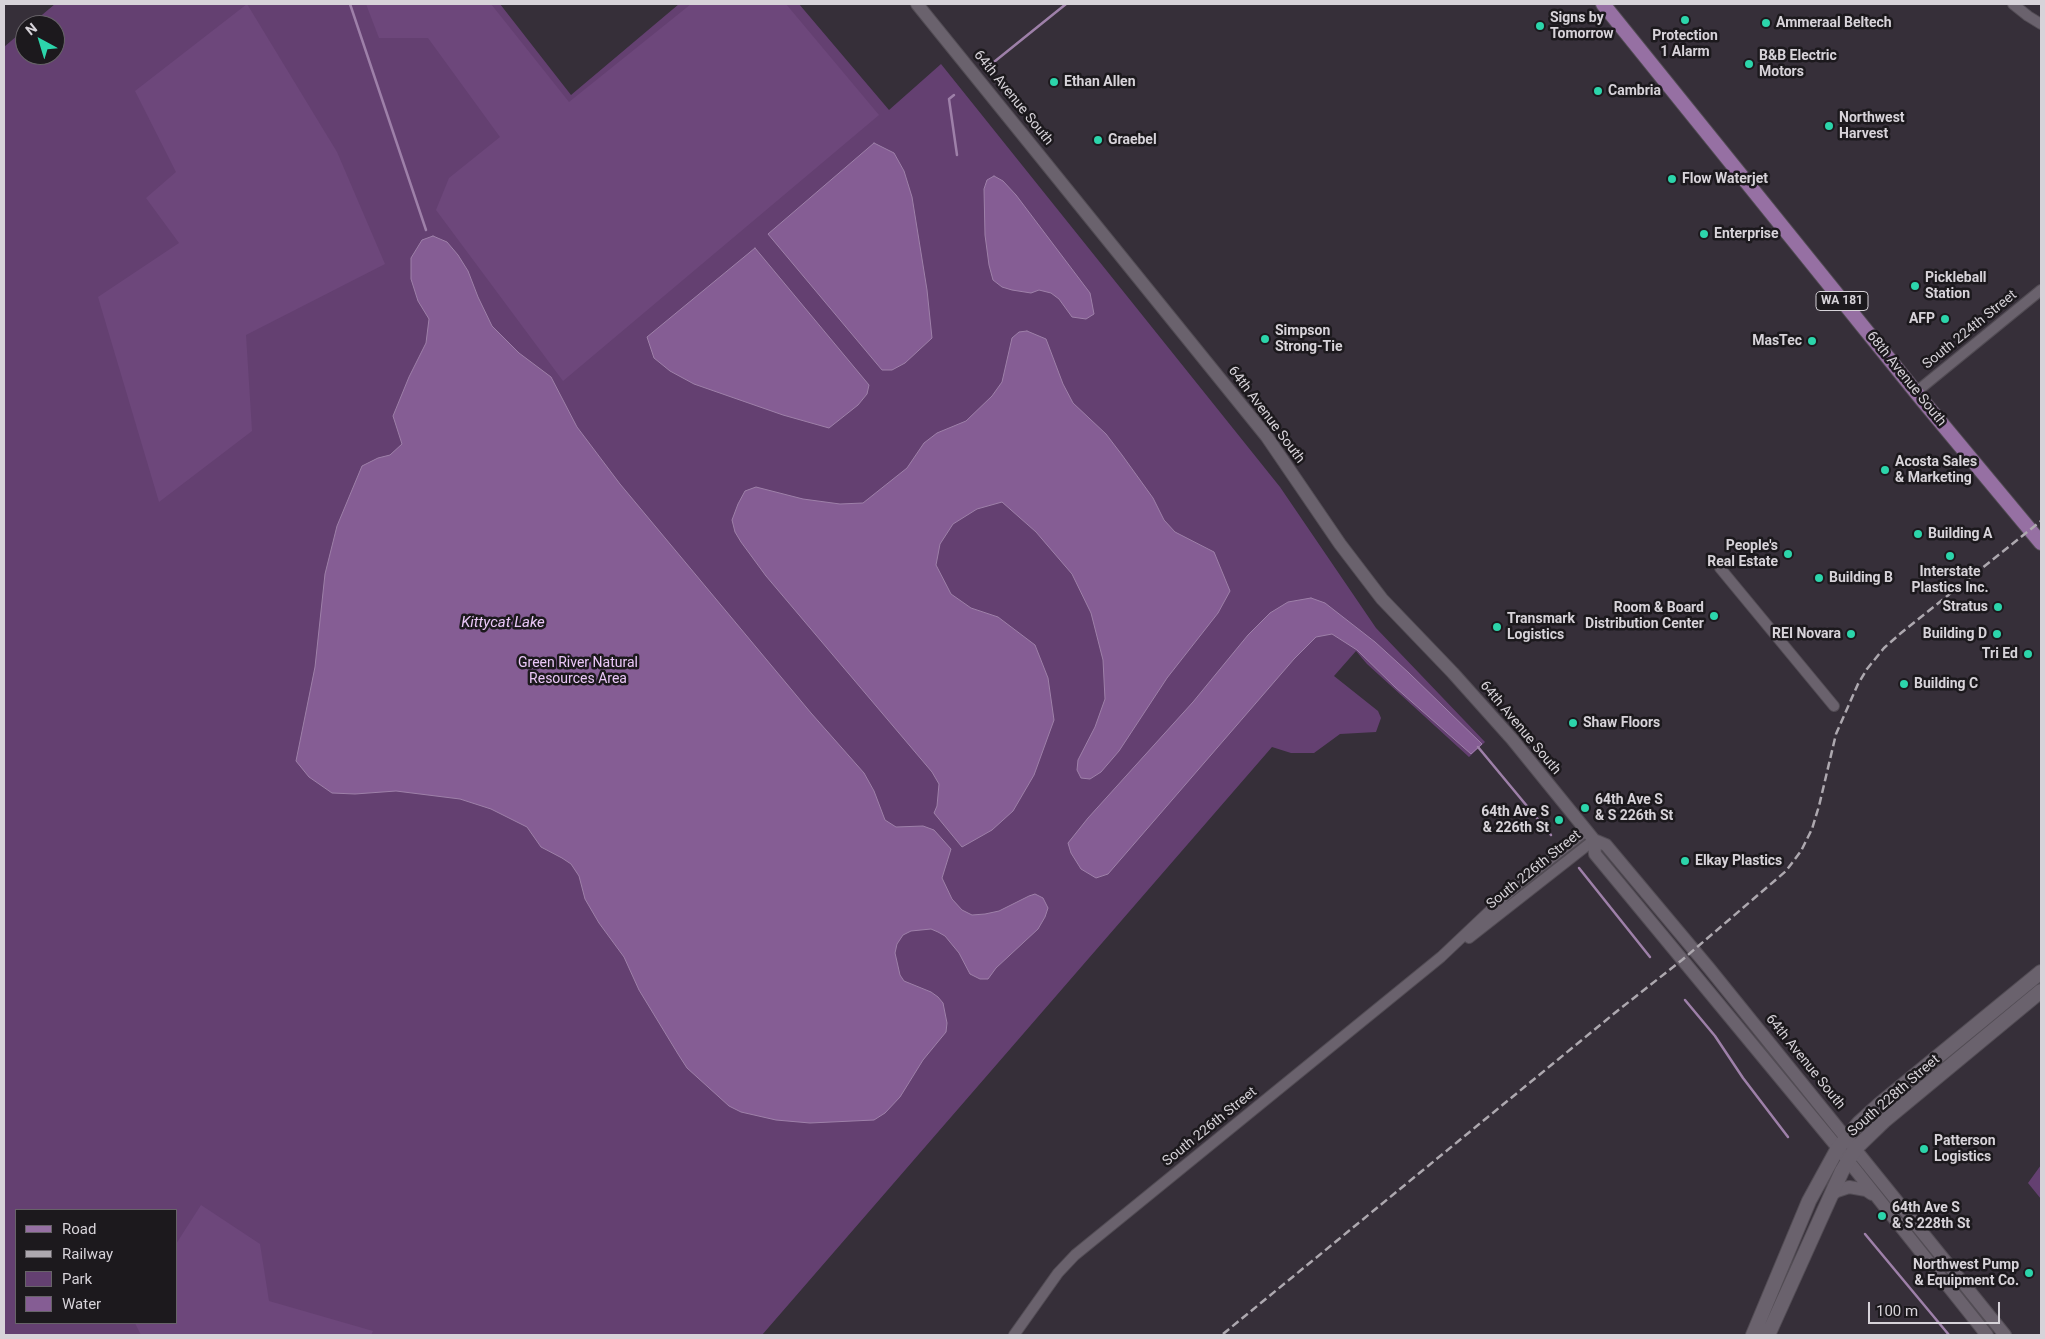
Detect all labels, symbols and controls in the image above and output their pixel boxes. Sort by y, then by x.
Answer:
place label: Signs by Tomorrow [1550,10,1614,42]
marker: Protection 1 Alarm [1679,14,1691,26]
north arrow [15,15,65,65]
place label: Ammeraal Beltech [1776,15,1892,31]
marker: Ammeraal Beltech [1760,17,1772,29]
text: N [22,20,40,38]
marker: Signs by Tomorrow [1534,20,1546,32]
place label: Protection 1 Alarm [1652,28,1718,60]
street label: 64th Avenue South [970,47,1056,149]
place label: B&B Electric Motors [1759,48,1837,80]
marker: B&B Electric Motors [1743,58,1755,70]
place label: Ethan Allen [1064,74,1135,90]
marker: Ethan Allen [1048,76,1060,88]
place label: Cambria [1608,83,1661,99]
marker: Cambria [1592,85,1604,97]
place label: Northwest Harvest [1839,110,1905,142]
marker: Northwest Harvest [1823,120,1835,132]
place label: Graebel [1108,132,1157,148]
marker: Graebel [1092,134,1104,146]
place label: Flow Waterjet [1682,171,1768,187]
marker: Flow Waterjet [1666,173,1678,185]
place label: Enterprise [1714,226,1779,242]
marker: Enterprise [1698,228,1710,240]
place label: Pickleball Station [1925,270,1987,302]
marker: Pickleball Station [1909,280,1921,292]
street label: South 224th Street [1920,287,2020,373]
road number: WA 181 [1816,292,1868,310]
place label: AFP [1909,311,1935,327]
marker: AFP [1939,313,1951,325]
place label: Simpson Strong-Tie [1275,323,1342,356]
street label: 68th Avenue South [1863,328,1949,430]
marker: Simpson Strong-Tie [1259,333,1271,345]
place label: MasTec [1752,333,1802,349]
marker: MasTec [1806,335,1818,347]
street label: 64th Avenue South [1224,363,1308,467]
place label: Acosta Sales & Marketing [1895,454,1977,487]
marker: Acosta Sales & Marketing [1879,464,1891,476]
place label: Building A [1928,526,1993,542]
marker: Building A [1912,528,1924,540]
place label: People's Real Estate [1707,538,1778,570]
marker: People's Real Estate [1782,548,1794,560]
marker: Interstate Plastics Inc. [1944,550,1956,562]
place label: Interstate Plastics Inc. [1911,564,1989,596]
place label: Building B [1829,570,1893,586]
marker: Building B [1813,572,1825,584]
place label: Stratus [1942,599,1988,615]
place label: Room & Board Distribution Center [1585,600,1704,632]
marker: Stratus [1992,601,2004,613]
marker: Room & Board Distribution Center [1708,610,1720,622]
place label: Transmark Logistics [1507,611,1575,644]
water label: Kittycat Lake [461,614,545,632]
marker: Transmark Logistics [1491,621,1503,633]
place label: REI Novara [1772,626,1841,642]
place label: Building D [1923,626,1987,642]
marker: REI Novara [1845,628,1857,640]
marker: Building D [1991,628,2003,640]
place label: Tri Ed [1982,646,2018,662]
marker: Tri Ed [2022,648,2034,660]
park label: Green River Natural Resources Area [518,655,638,688]
place label: Building C [1914,676,1978,692]
street label: 64th Avenue South [1476,678,1564,778]
marker: Building C [1898,678,1910,690]
place label: Shaw Floors [1583,715,1660,731]
marker: Shaw Floors [1567,717,1579,729]
place label: 64th Ave S & S 226th St [1595,792,1673,824]
marker: 64th Ave S & S 226th St [1579,802,1591,814]
place label: 64th Ave S & 226th St [1481,804,1549,836]
marker: 64th Ave S & 226th St [1553,814,1565,826]
street label: South 226th Street [1484,827,1584,913]
place label: Elkay Plastics [1695,853,1782,869]
marker: Elkay Plastics [1679,855,1691,867]
street label: 64th Avenue South [1762,1011,1848,1113]
street label: South 228th Street [1845,1052,1943,1140]
street label: South 226th Street [1160,1084,1260,1170]
place label: Patterson Logistics [1934,1133,1996,1166]
marker: Patterson Logistics [1918,1143,1930,1155]
place label: 64th Ave S & S 228th St [1892,1200,1970,1232]
legend [15,1209,178,1324]
marker: 64th Ave S & S 228th St [1876,1210,1888,1222]
text: Road [62,1220,96,1238]
text: Railway [62,1245,113,1263]
place label: Northwest Pump & Equipment Co. [1913,1257,2019,1290]
marker: Northwest Pump & Equipment Co. [2023,1267,2035,1279]
text: Park [62,1270,92,1288]
scale bar [1870,1292,2002,1324]
text: Water [62,1295,101,1313]
text: 100 m [1876,1302,1918,1320]

